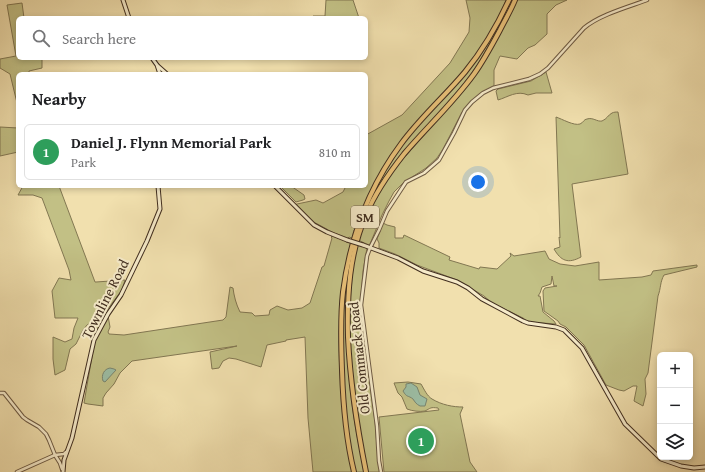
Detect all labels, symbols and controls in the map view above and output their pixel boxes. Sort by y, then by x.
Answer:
search box [16,16,368,60]
icon: search [30,27,52,49]
text: Search here [62,28,136,49]
text: Nearby [32,86,86,111]
text: Daniel J. Flynn Memorial Park [71,132,271,153]
text: 1 [43,143,49,162]
text: 810 m [319,143,351,162]
text: Park [71,153,96,172]
your location [468,172,488,192]
road number: SM [351,206,379,228]
street label: Townline Road [76,255,134,342]
street label: Old Commack Road [343,300,375,415]
map controls [657,352,693,460]
button: + [657,352,693,388]
button: − [657,388,693,424]
button: layers [657,424,693,460]
pin: 1 [408,426,434,456]

